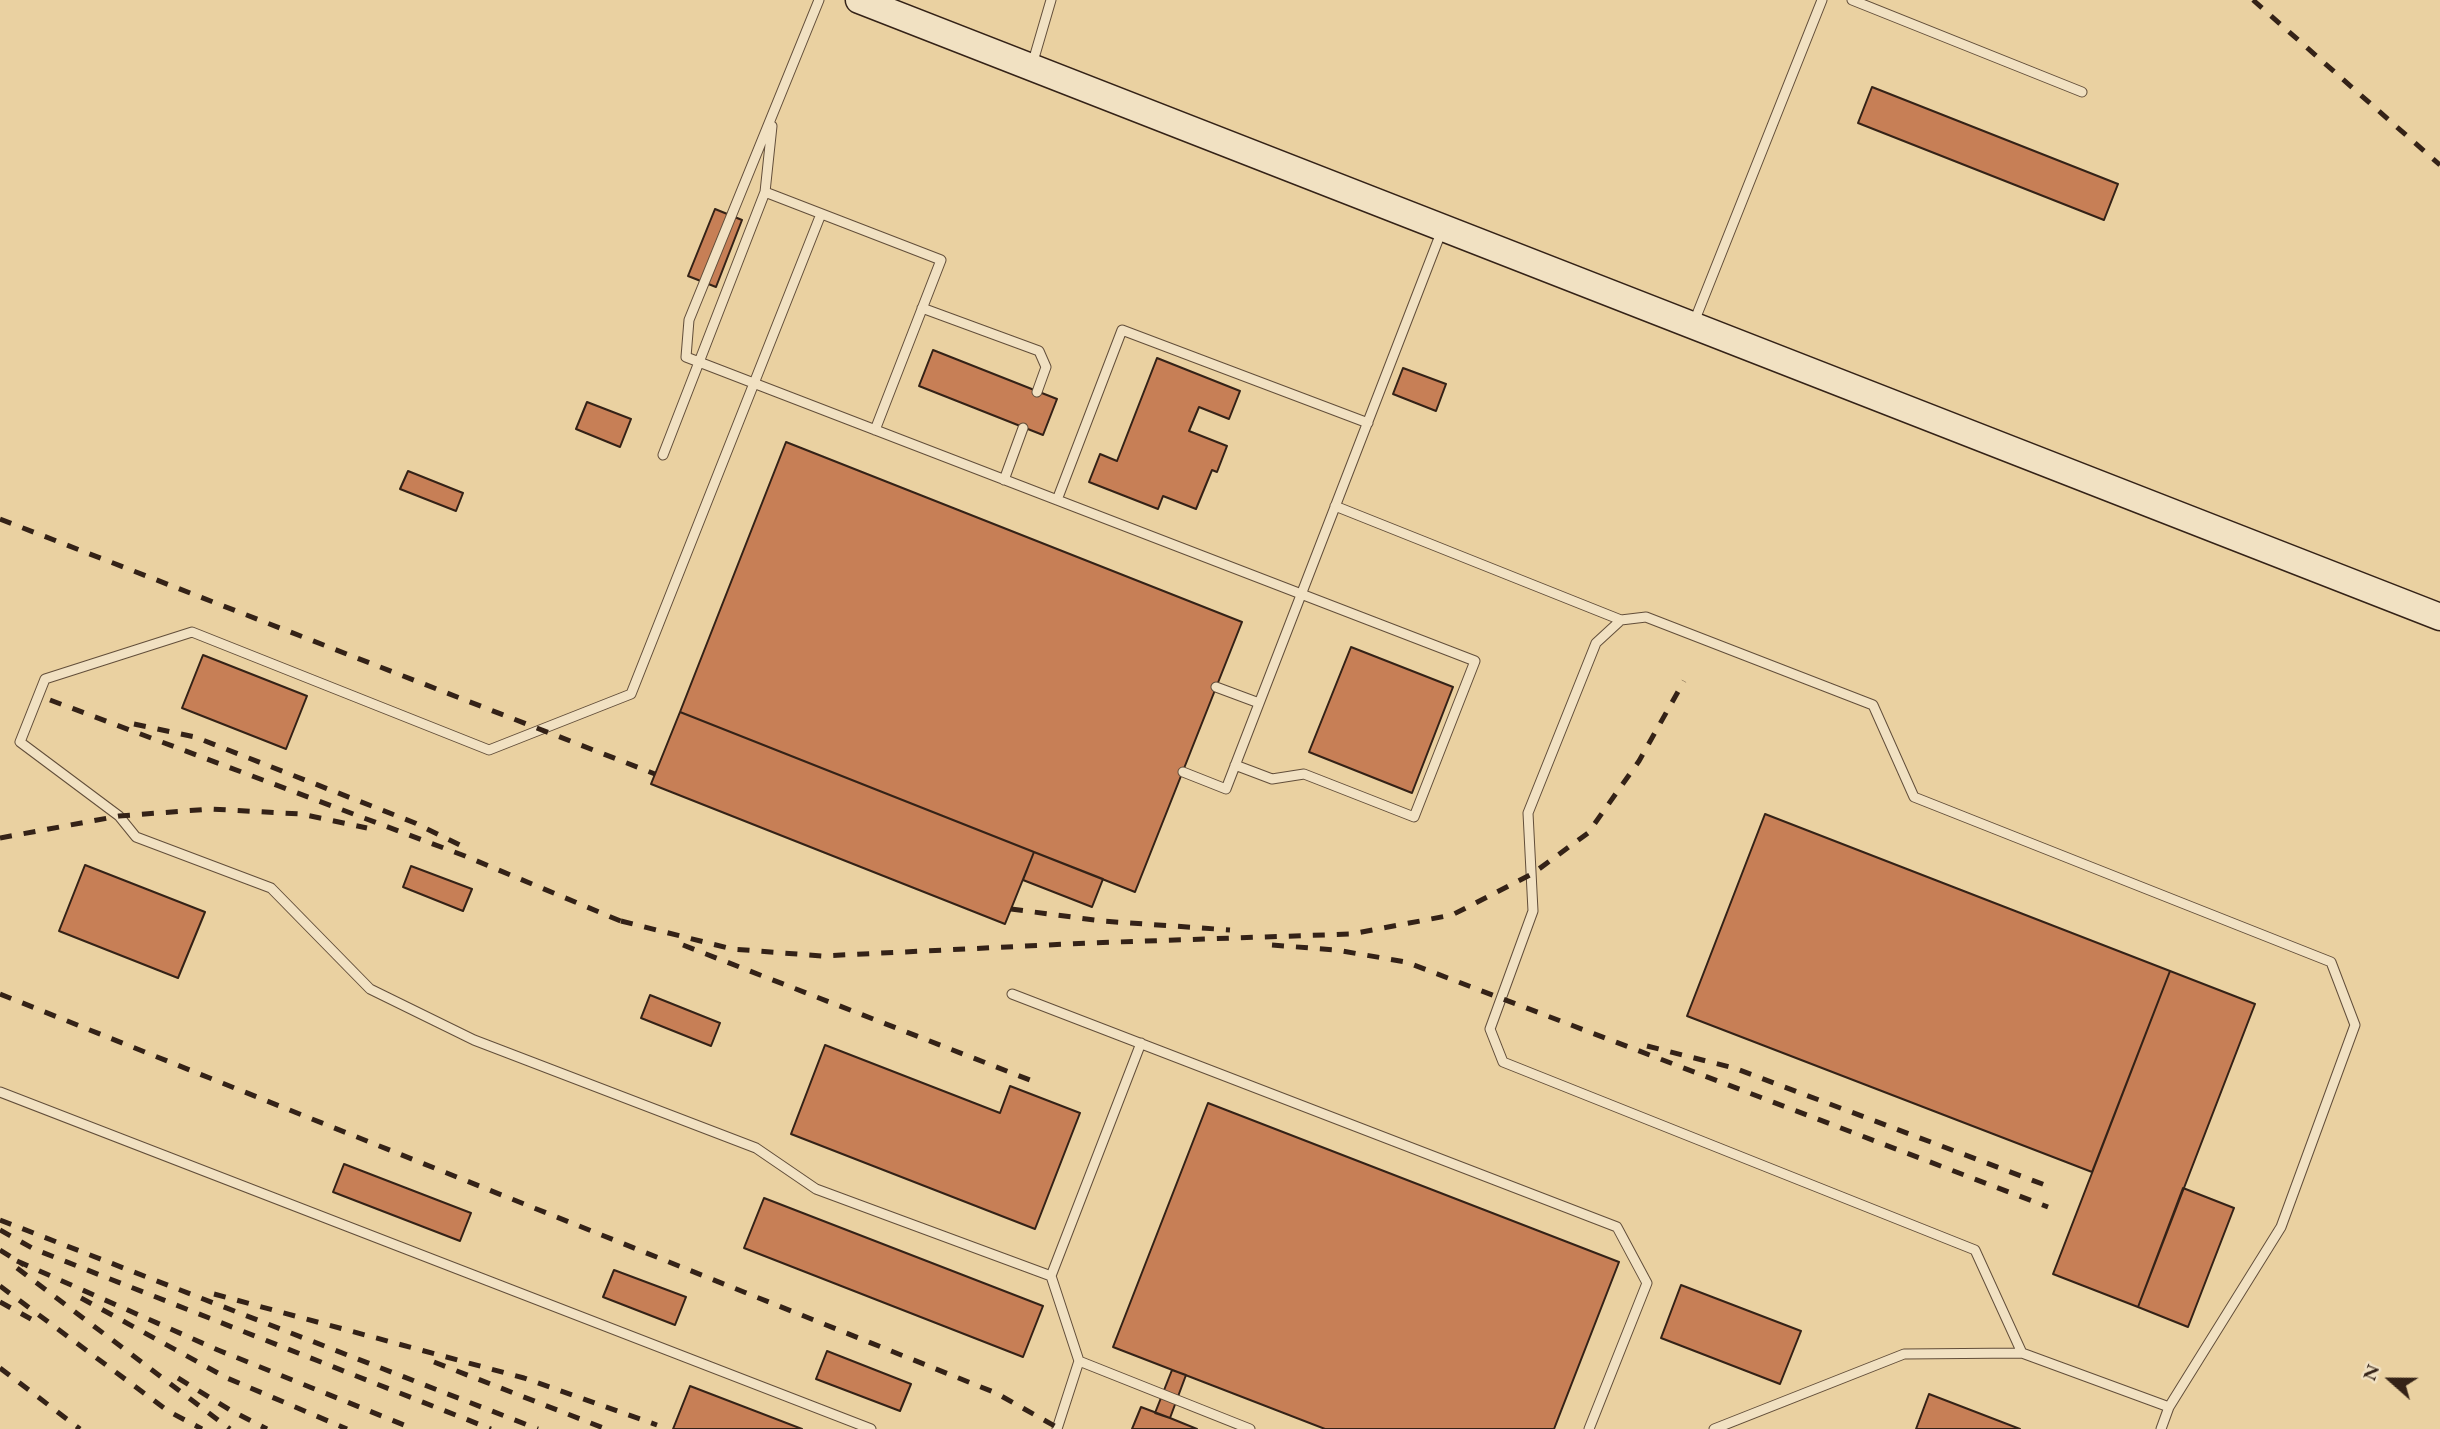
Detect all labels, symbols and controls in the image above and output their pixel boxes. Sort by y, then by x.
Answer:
north arrow [2356,1345,2426,1415]
text: N [2357,1361,2385,1384]

